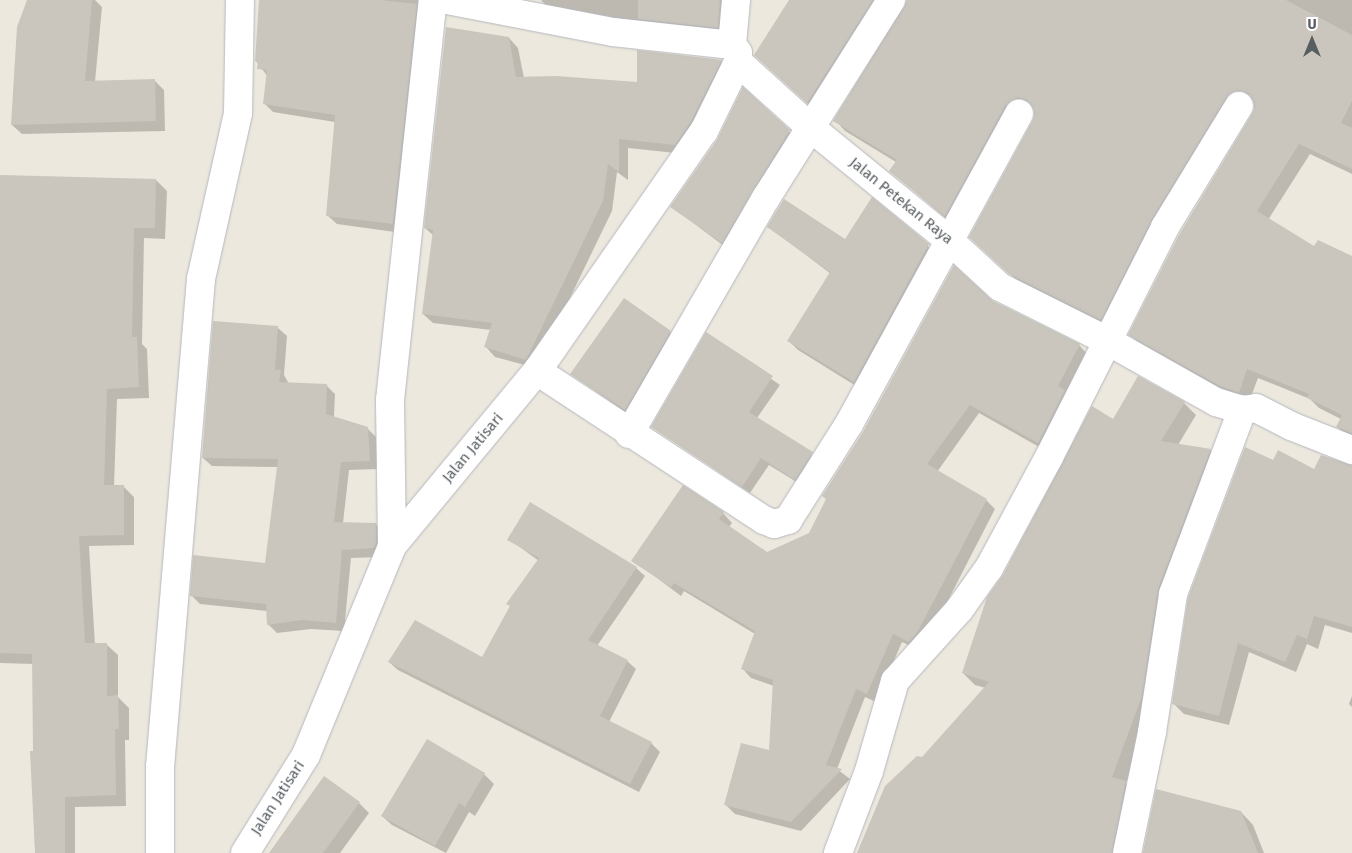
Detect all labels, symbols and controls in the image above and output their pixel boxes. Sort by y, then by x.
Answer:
north arrow [1287,15,1337,65]
text: U [1307,16,1317,33]
street label: Jalan Petekan Raya [846,154,956,248]
street label: Jalan Jatisari [439,410,507,486]
street label: Jalan Jatisari [247,757,309,839]

